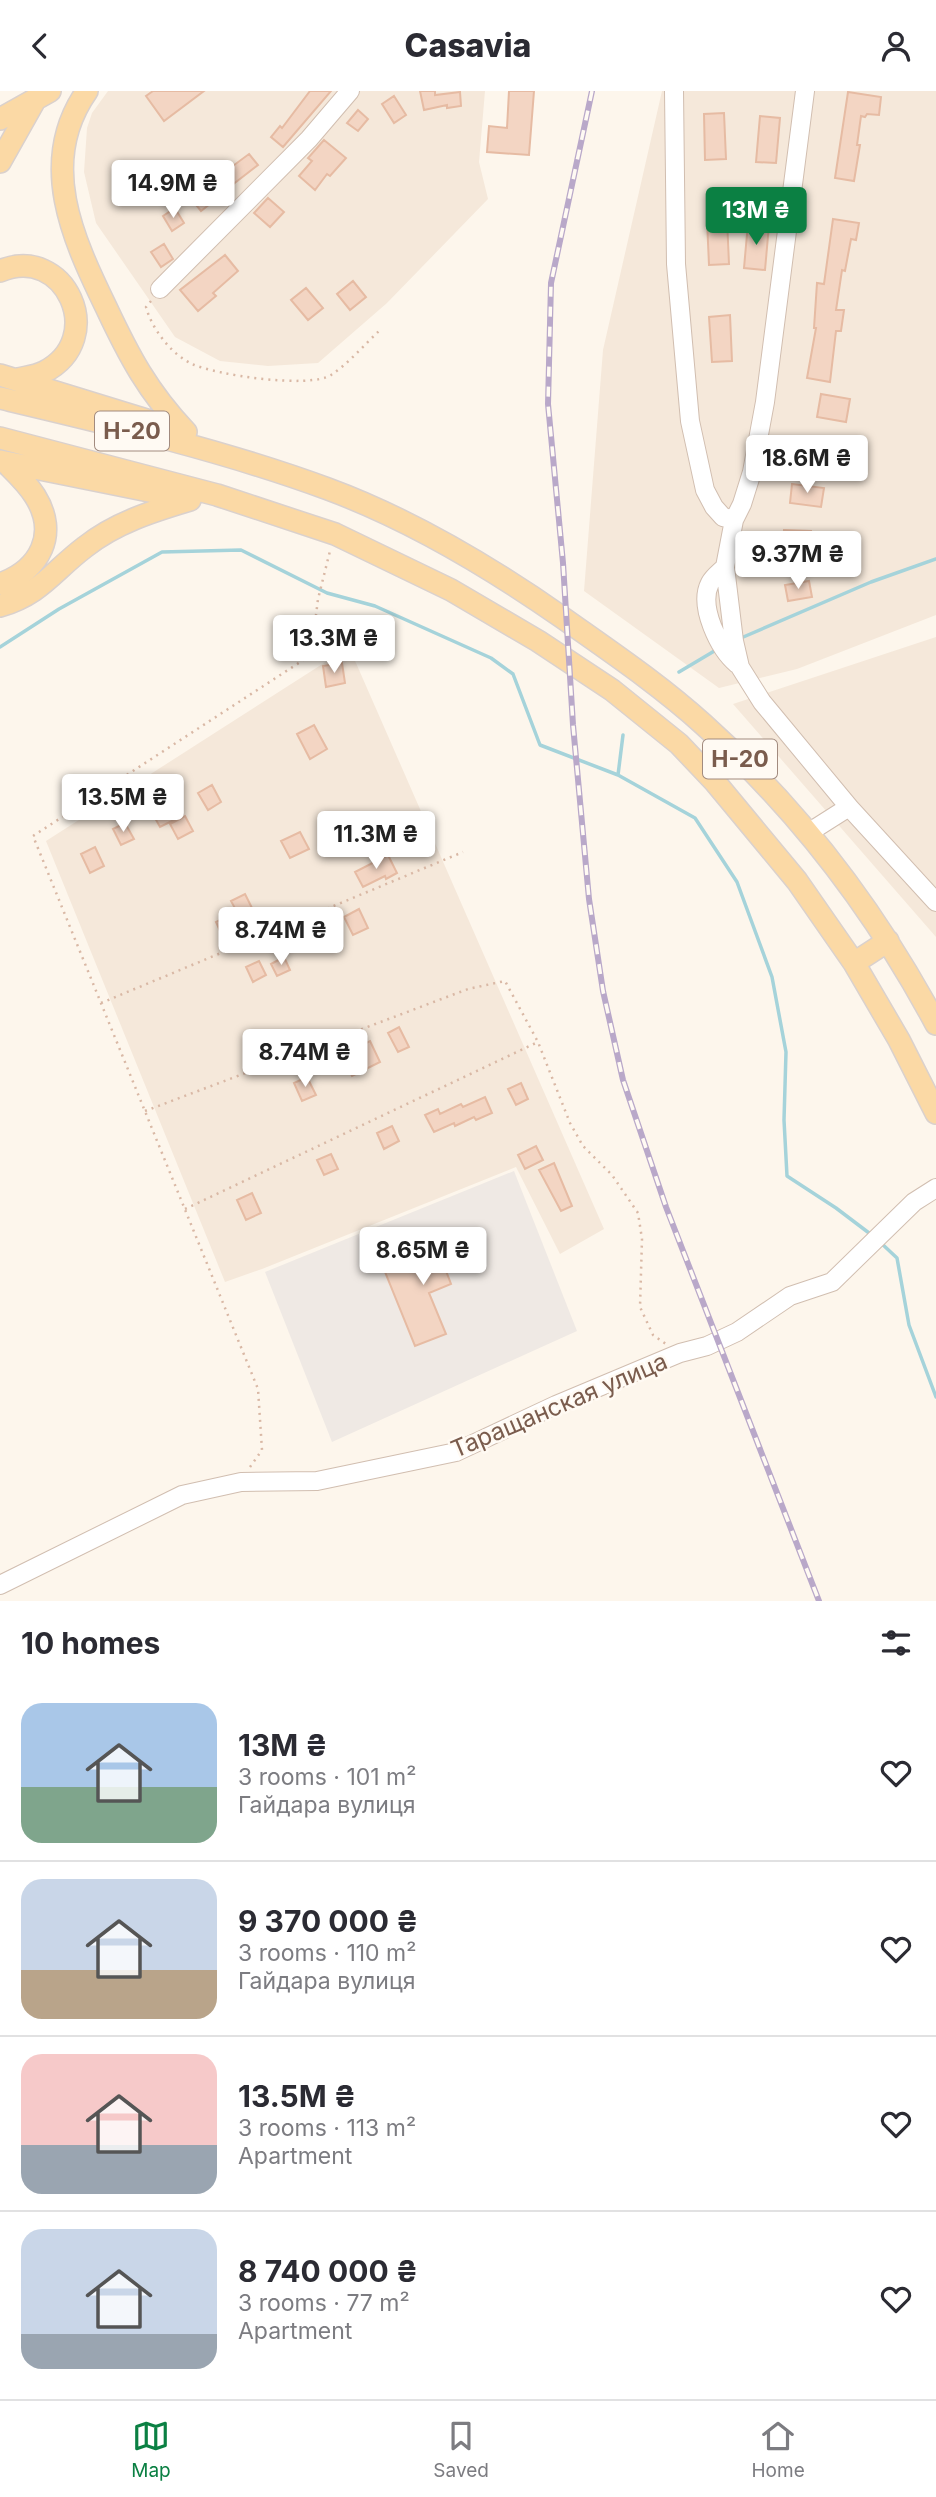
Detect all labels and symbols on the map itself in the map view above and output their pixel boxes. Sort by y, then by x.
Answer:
pin: 14.9M ₴ [108,160,238,220]
pin: 13M ₴ [707,187,805,247]
road number: Н-20 [95,411,169,451]
pin: 18.6M ₴ [742,435,872,495]
pin: 9.37M ₴ [733,531,863,591]
pin: 13.3M ₴ [269,615,399,675]
road number: Н-20 [703,739,777,779]
pin: 13.5M ₴ [58,775,188,834]
pin: 11.3M ₴ [311,811,441,871]
pin: 8.74M ₴ [216,907,346,967]
pin: 8.74M ₴ [240,1030,370,1089]
pin: 8.65M ₴ [358,1227,488,1287]
street label: Таращанская улица [447,1346,671,1464]

